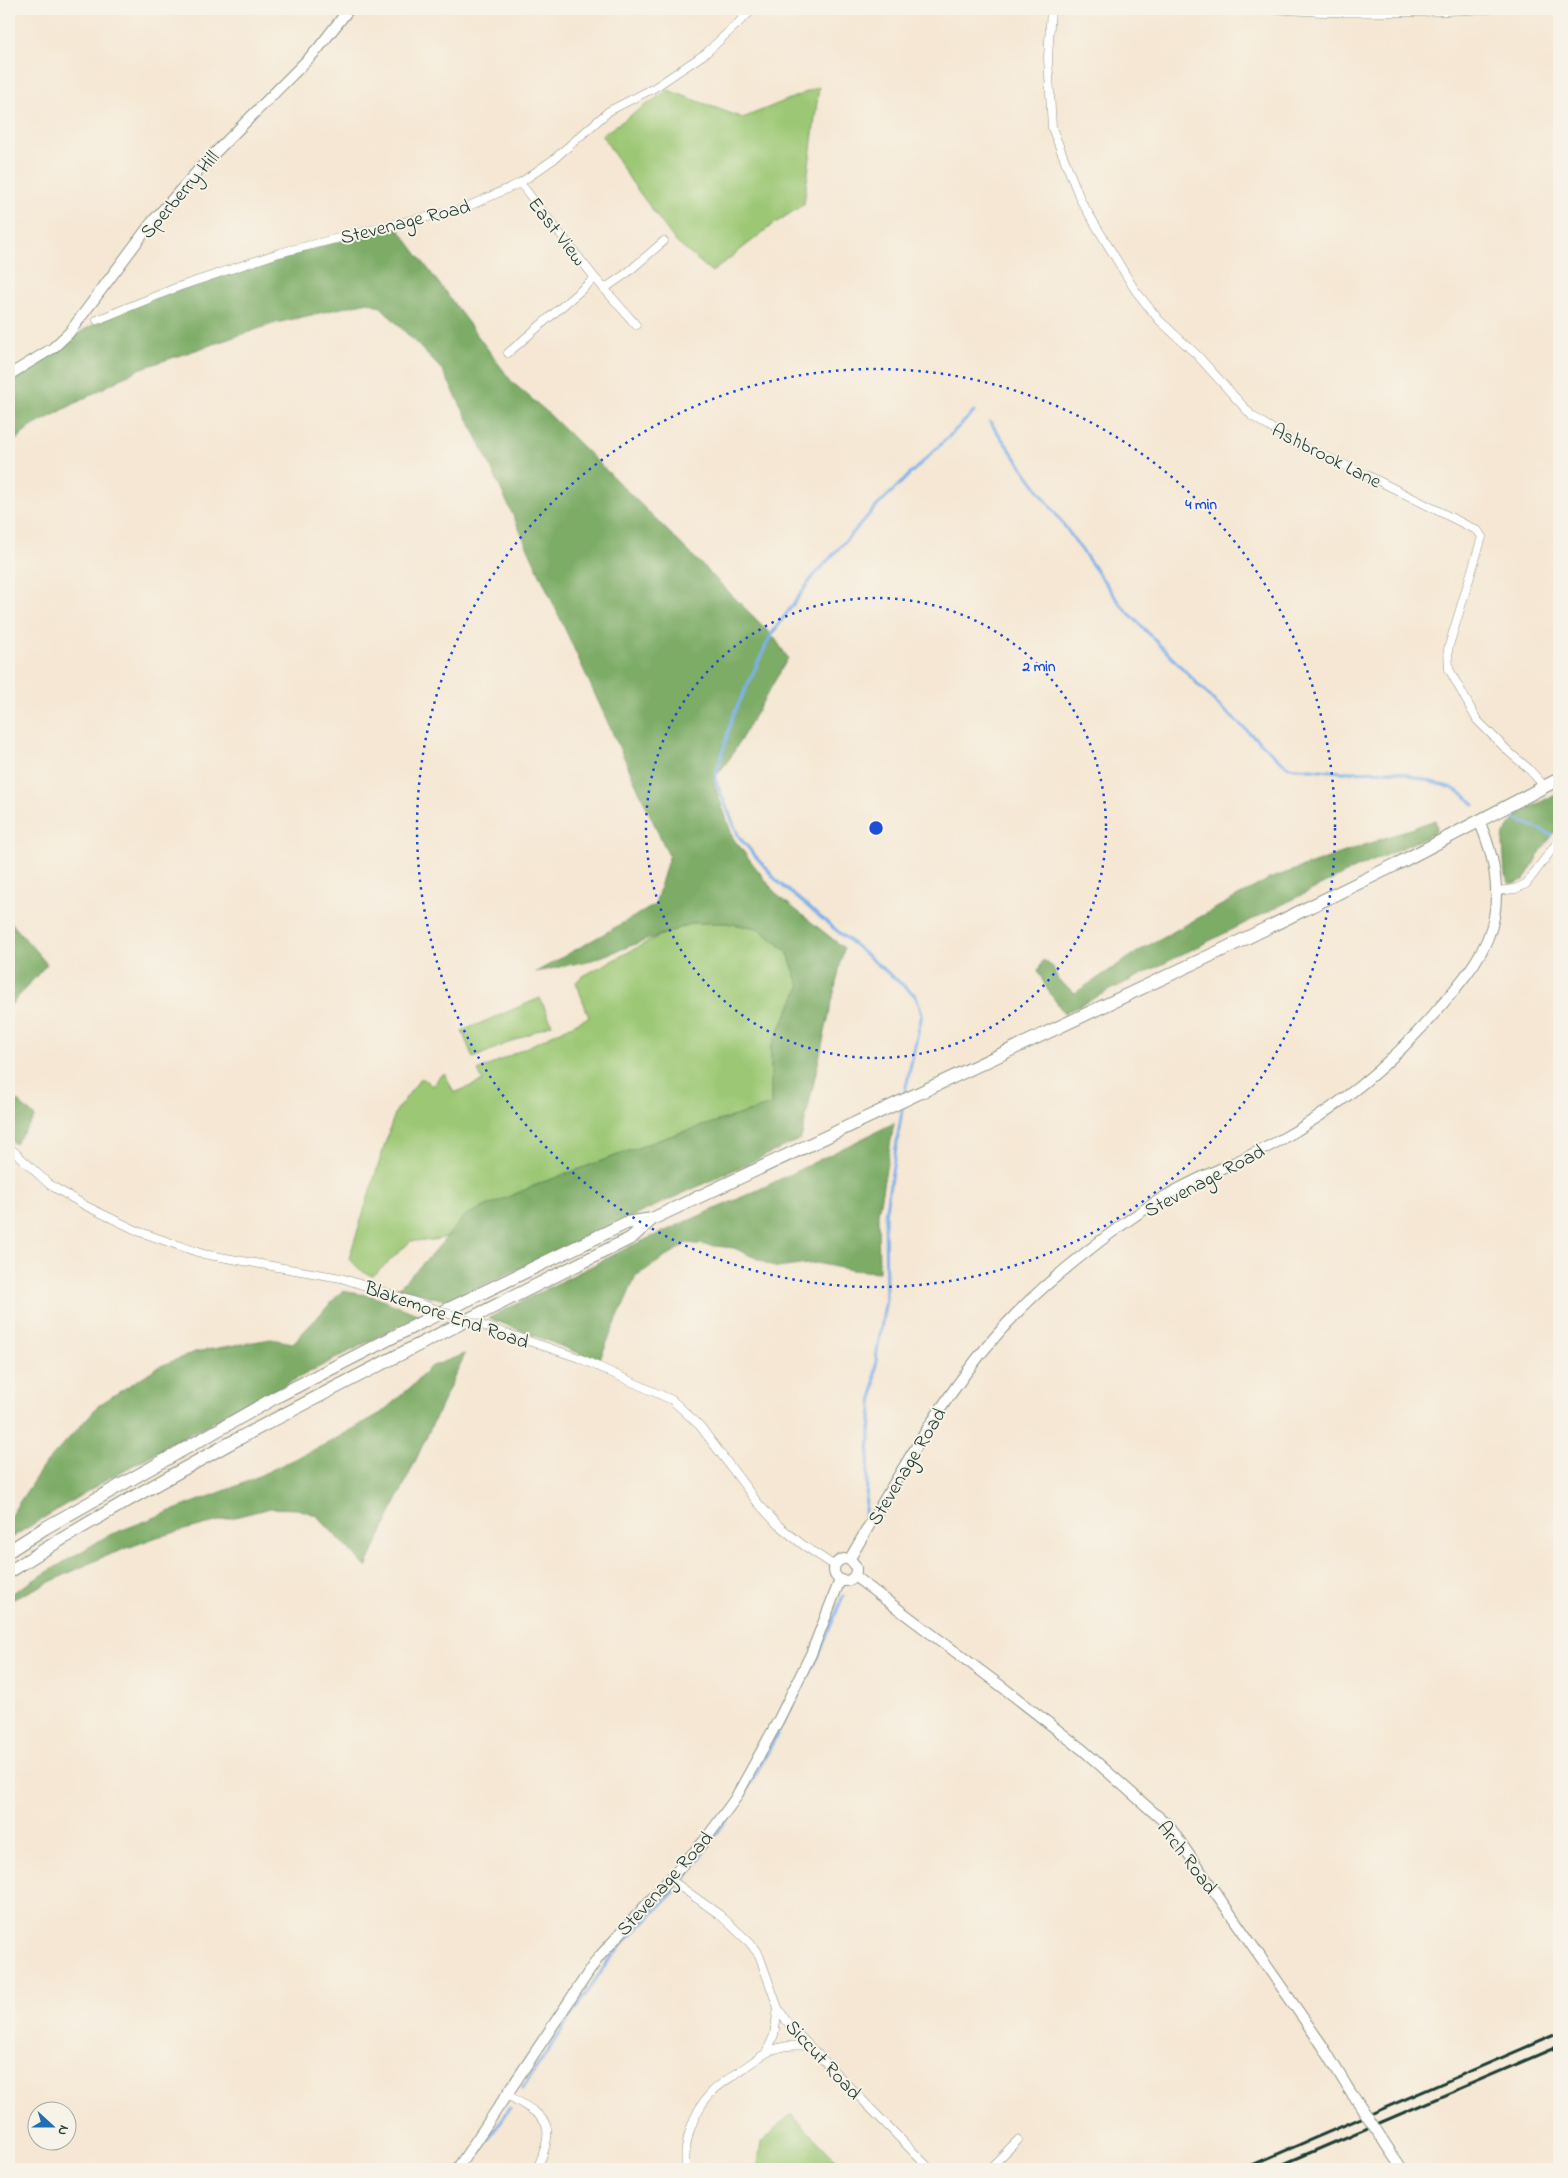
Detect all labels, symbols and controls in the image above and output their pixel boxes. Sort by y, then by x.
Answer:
street label: Sperberry Hill [134,145,228,246]
street label: East View [520,192,592,273]
street label: Stevenage Road [338,193,474,255]
street label: Ashbrook Lane [1266,417,1386,497]
text: 4 min [1184,494,1217,516]
text: 2 min [1022,656,1056,678]
centre of rings [867,819,885,837]
street label: Stevenage Road [1140,1138,1271,1227]
street label: Blakemore End Road [359,1274,532,1358]
street label: Stevenage Road [861,1403,956,1532]
street label: Arch Road [1149,1816,1223,1901]
street label: Stevenage Road [611,1826,722,1944]
street label: Siccut Road [777,2014,867,2107]
north arrow [28,2100,78,2150]
text: N [51,2122,74,2138]

